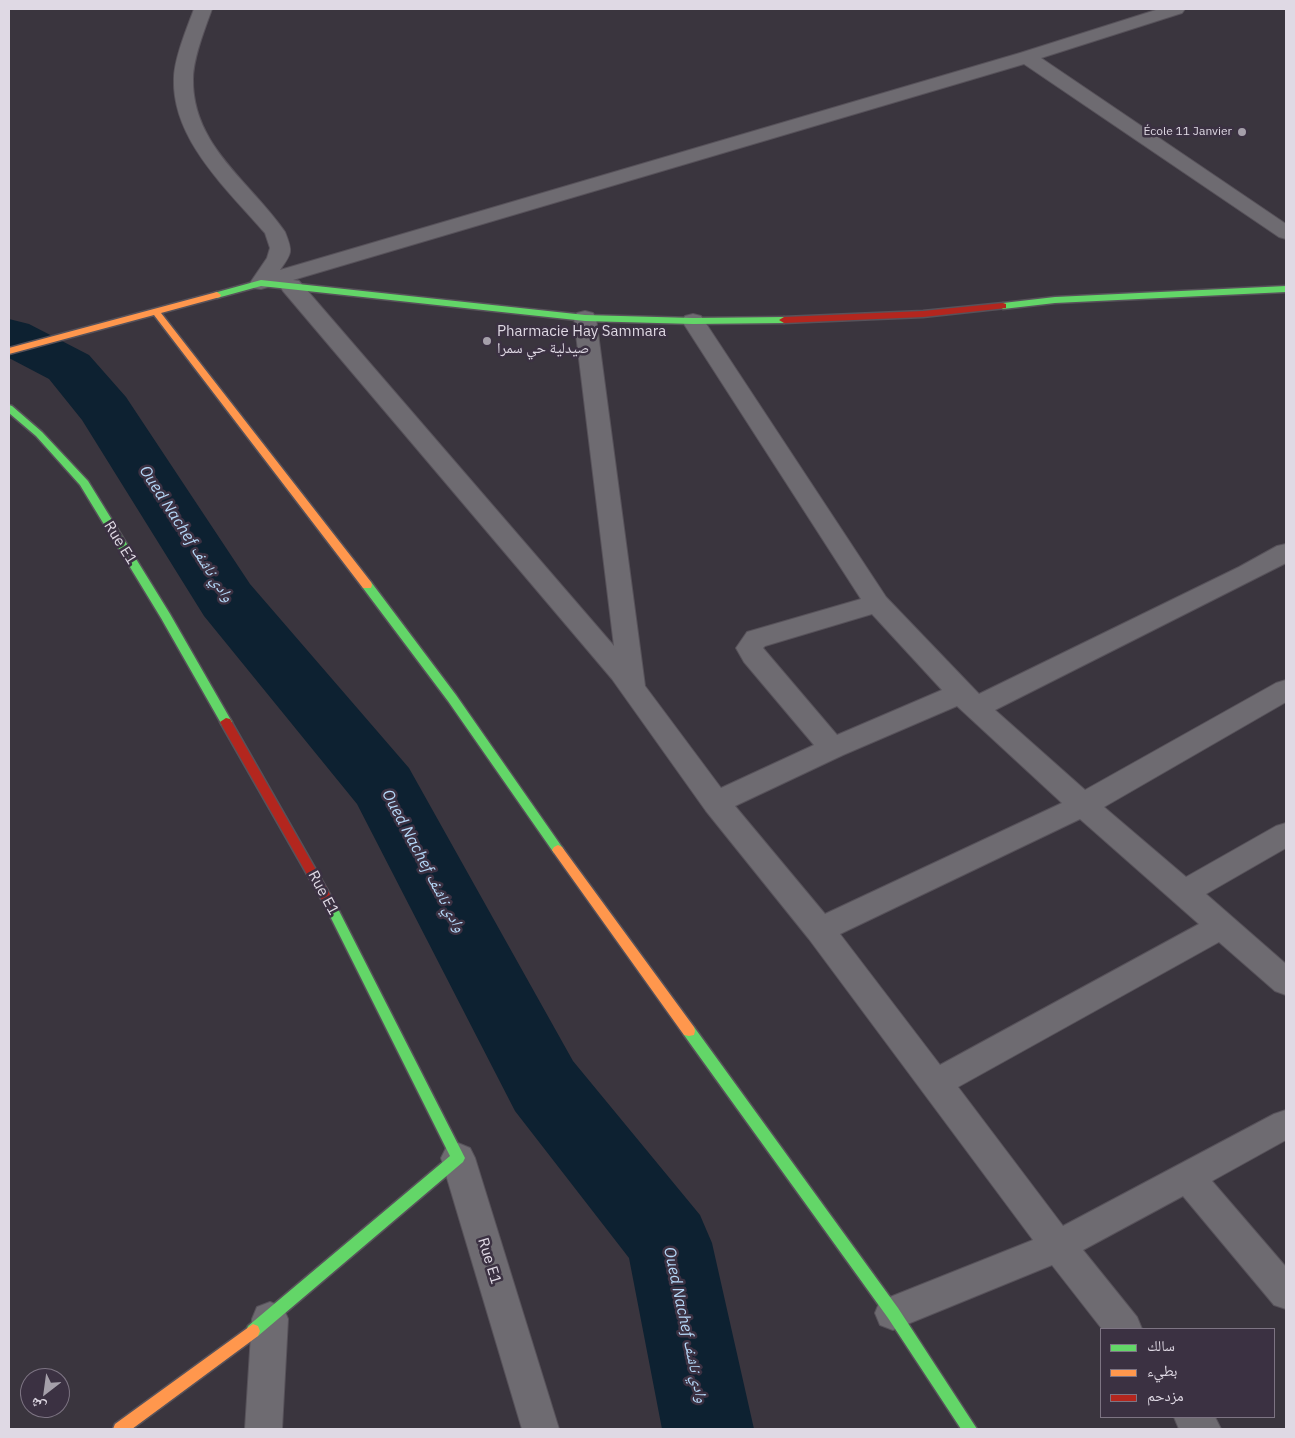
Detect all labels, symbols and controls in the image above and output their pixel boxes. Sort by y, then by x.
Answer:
place label: École 11 Janvier [1143,125,1232,139]
marker: École 11 Janvier [1236,126,1248,138]
place label: Pharmacie Hay Sammara صيدلية حي سمرا [497,323,666,358]
marker: Pharmacie Hay Sammara صيدلية حي سمرا [481,335,493,347]
water label: Oued Nachef وادي ناشف [135,462,237,606]
street label: Rue E1 [100,518,140,568]
water label: Oued Nachef وادي ناشف [377,786,469,936]
street label: Rue E1 [304,868,342,918]
street label: Rue E1 [473,1236,505,1286]
water label: Oued Nachef وادي ناشف [659,1245,711,1405]
legend [1100,1328,1275,1418]
text: سالك [1147,1336,1175,1355]
text: بطيء [1147,1361,1177,1380]
north arrow [20,1368,70,1418]
text: مزدحم [1147,1386,1184,1405]
text: ش [27,1394,49,1417]

